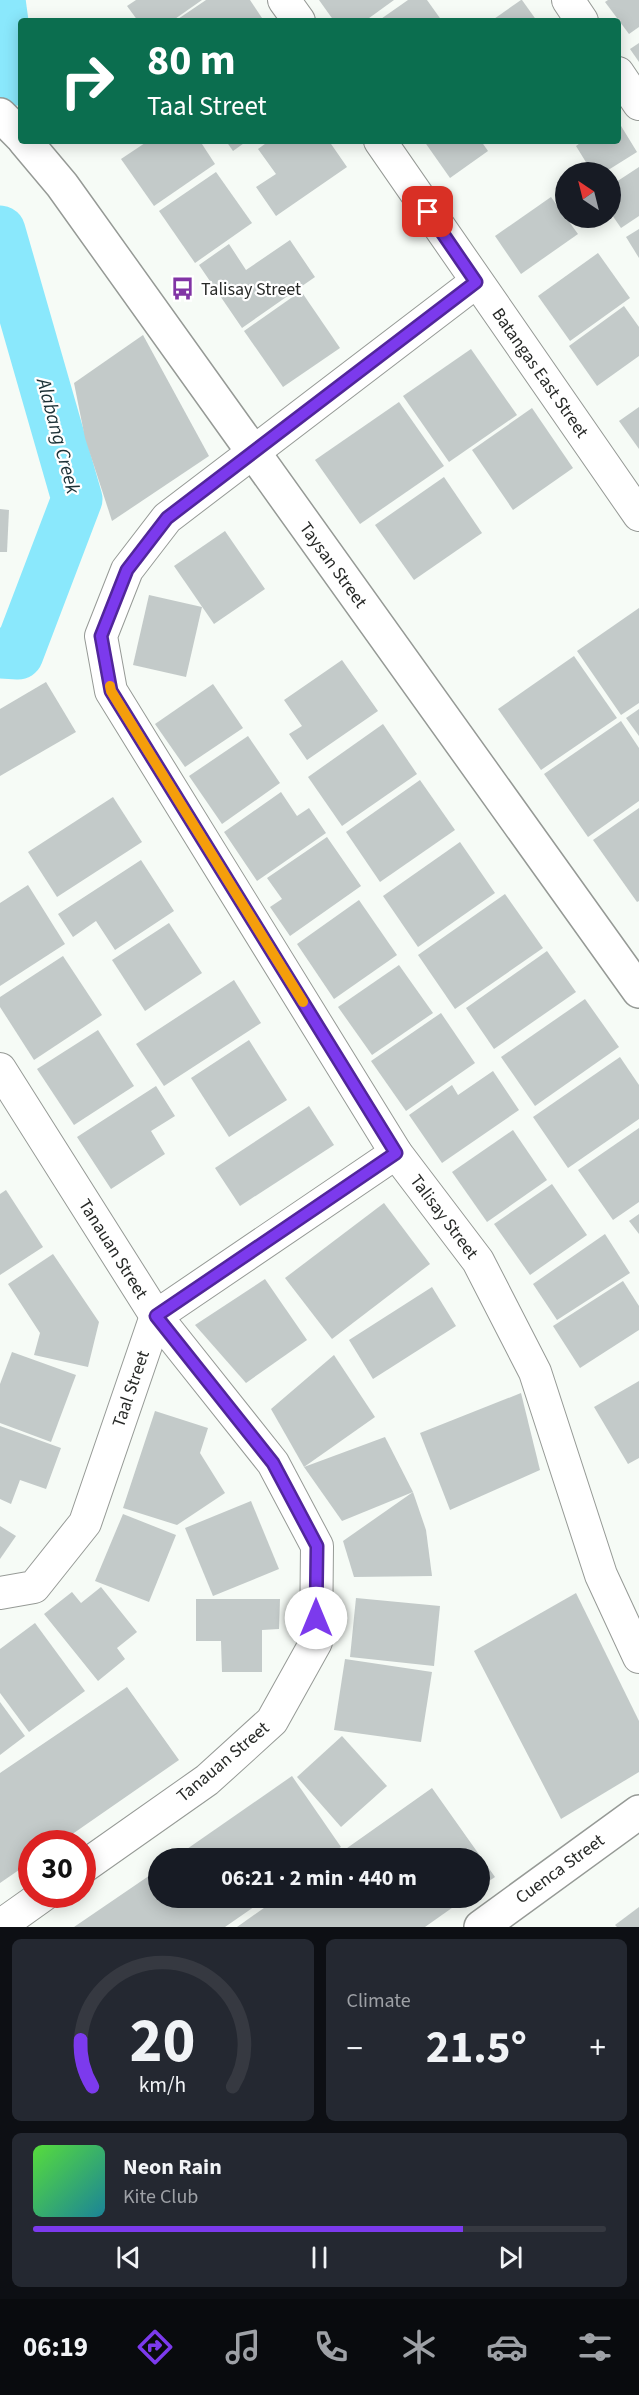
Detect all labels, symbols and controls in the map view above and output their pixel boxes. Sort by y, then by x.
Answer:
text: 80 m [147,31,236,91]
icon: right [48,42,126,120]
text: Taal Street [147,87,267,126]
north arrow [555,162,621,228]
map controls [555,162,621,228]
pin [402,186,453,237]
icon: arrive [411,195,444,228]
bus stop icon: Talisay Street [170,276,196,302]
place label: Talisay Street [201,277,301,302]
street label: Batangas East Street [486,303,594,443]
water label: Alabang Creek [29,373,87,497]
street label: Taysan Street [293,517,373,613]
street label: Talisay Street [404,1169,484,1265]
street label: Tanauan Street [72,1194,154,1304]
street label: Taal Street [106,1347,156,1431]
position arrow [284,1586,348,1650]
street label: Tanauan Street [171,1716,275,1808]
street label: Cuenca Street [510,1828,610,1910]
speed limit sign: 30 [18,1830,96,1908]
text: 06:21 · 2 min · 440 m [221,1862,417,1894]
text: Climate [347,1987,411,2015]
text: 20 [130,1997,196,2086]
text: 21.5° [426,2016,527,2080]
text: − [347,2025,363,2072]
text: + [590,2025,606,2072]
text: km/h [139,2070,187,2101]
text: Neon Rain [123,2151,222,2183]
text: Kite Club [123,2183,198,2211]
icon: previous [112,2241,145,2274]
icon: pause [303,2241,336,2274]
icon: next [494,2241,527,2274]
icon: directions [134,2326,176,2368]
icon: music [222,2326,264,2368]
icon: phone [310,2326,352,2368]
icon: climate [398,2326,440,2368]
icon: car [486,2326,528,2368]
icon: filters [574,2326,616,2368]
text: 06:19 [23,2328,88,2367]

